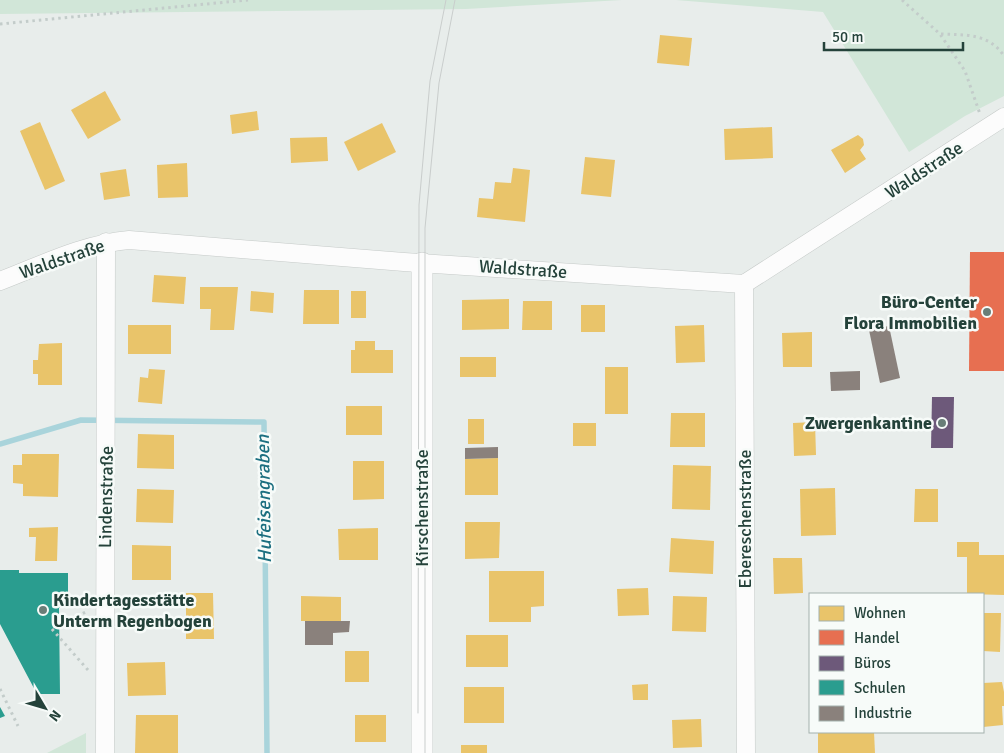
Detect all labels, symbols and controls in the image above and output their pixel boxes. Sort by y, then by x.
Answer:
scale bar [824,20,963,52]
text: 50 m [832,28,863,46]
street label: Waldstraße [881,137,967,203]
street label: Waldstraße [17,234,107,284]
street label: Waldstraße [478,255,568,283]
place label: Büro-Center Flora Immobilien [844,291,978,334]
marker: Büro-Center Flora Immobilien [981,306,993,318]
place label: Zwergenkantine [805,412,932,434]
marker: Zwergenkantine [936,417,948,429]
water label: Hufeisengraben [251,434,277,564]
street label: Lindenstraße [94,446,118,548]
street label: Kirschenstraße [411,449,433,567]
street label: Ebereschenstraße [734,449,756,589]
place label: Kindertagesstätte Unterm Regenbogen [53,589,212,632]
legend [809,593,984,733]
marker: Kindertagesstätte Unterm Regenbogen [37,604,49,616]
text: Wohnen [854,604,906,622]
text: Handel [854,629,900,647]
text: Büros [854,654,891,672]
text: Schulen [854,679,906,697]
north arrow [20,683,70,733]
text: Industrie [854,704,912,722]
text: N [45,707,65,725]

